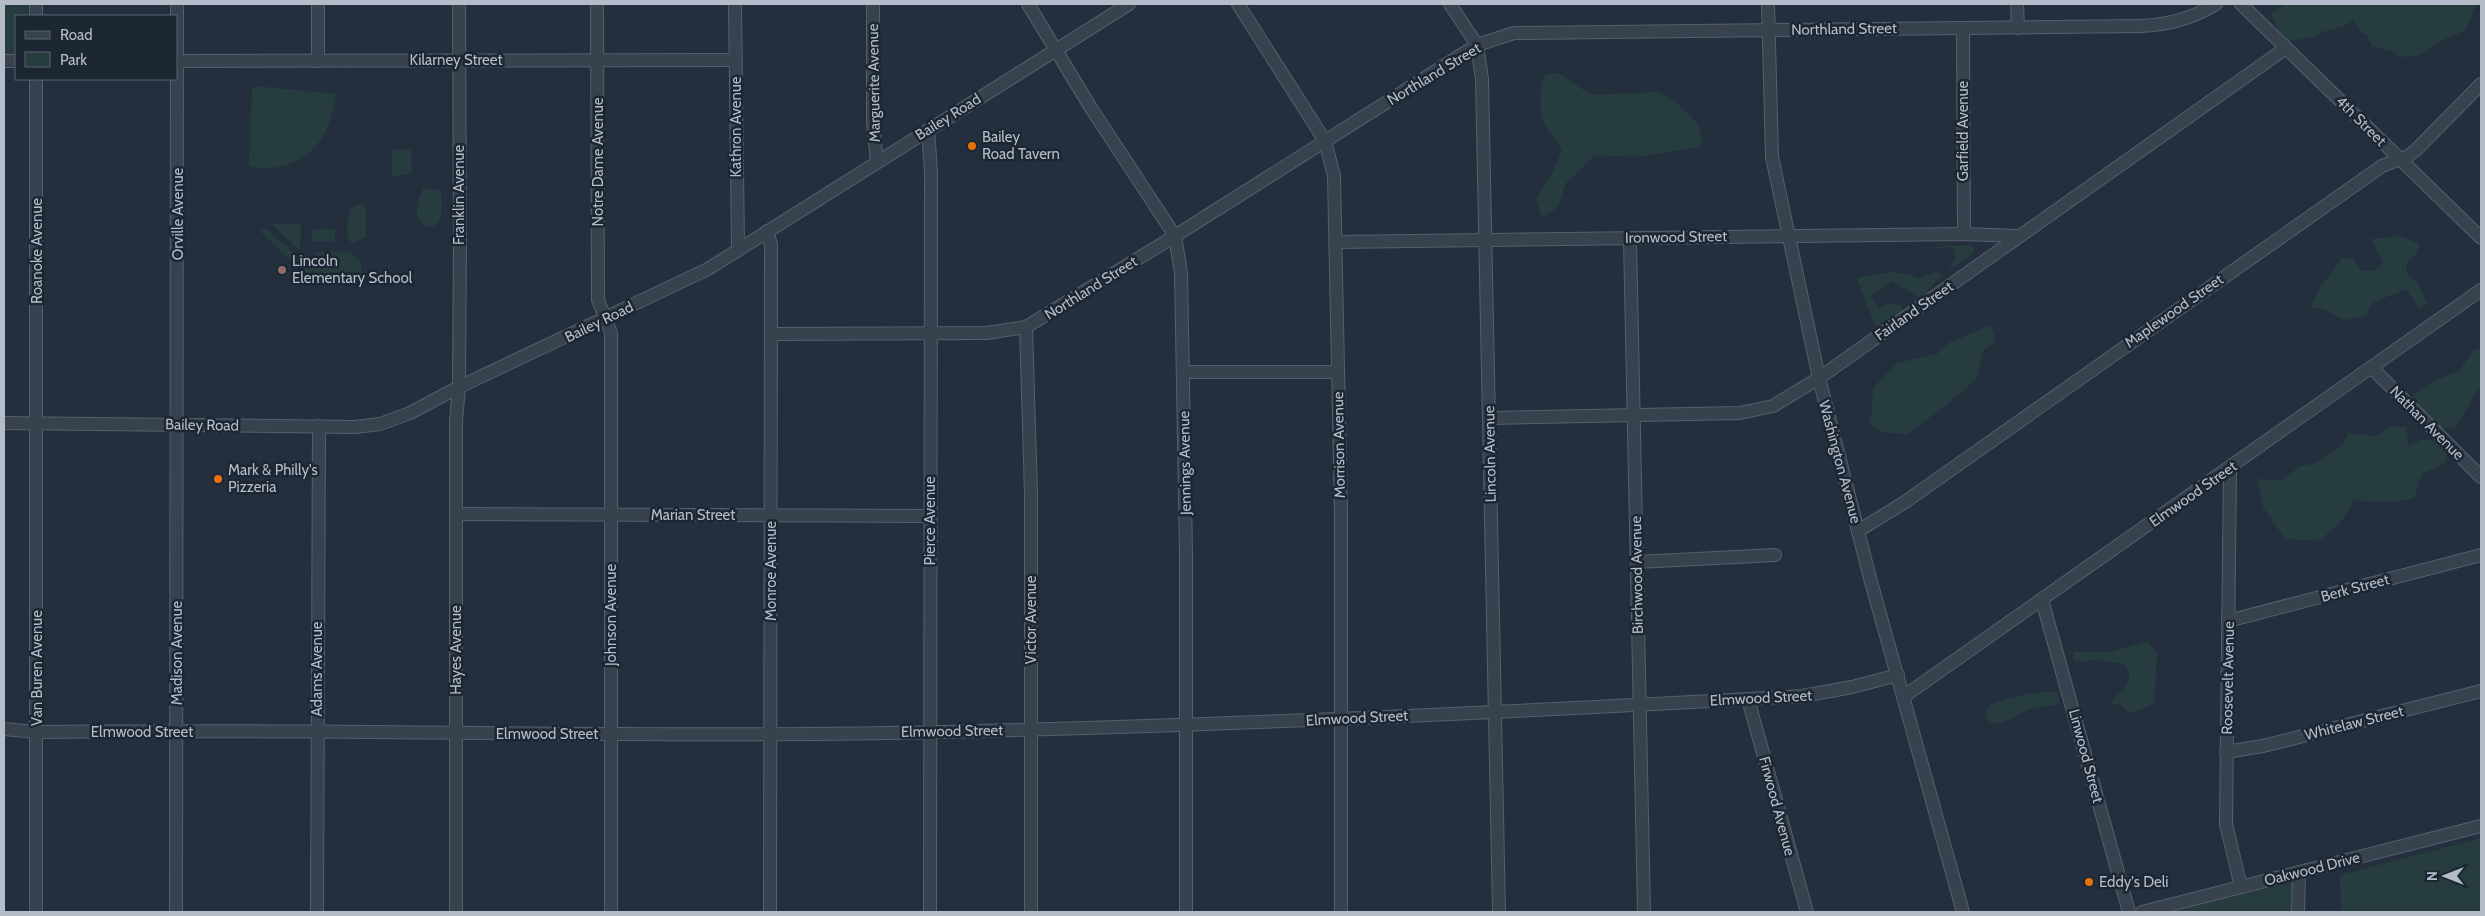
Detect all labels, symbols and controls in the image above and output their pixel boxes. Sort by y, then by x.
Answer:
legend [15,15,178,80]
street label: Northland Street [1791,19,1897,39]
street label: Marguerite Avenue [864,23,884,142]
text: Road [60,26,93,44]
street label: Northland Street [1384,39,1484,109]
text: Park [60,51,87,69]
street label: Kilarney Street [410,51,503,69]
street label: Kathron Avenue [727,76,745,177]
street label: Garfield Avenue [1954,80,1972,181]
street label: Bailey Road [912,90,984,144]
street label: 4th Street [2332,92,2390,150]
street label: Notre Dame Avenue [589,97,607,226]
place label: Bailey Road Tavern [982,128,1060,163]
marker: Bailey Road Tavern [966,140,978,152]
street label: Franklin Avenue [450,145,468,245]
street label: Orville Avenue [169,167,187,260]
street label: Roanoke Avenue [28,198,46,304]
street label: Ironwood Street [1625,227,1727,247]
place label: Lincoln Elementary School [292,252,413,287]
street label: Northland Street [1041,252,1141,324]
marker: Lincoln Elementary School [276,264,288,276]
street label: Maplewood Street [2121,270,2227,352]
street label: Fairland Street [1871,277,1957,345]
street label: Bailey Road [562,298,636,346]
street label: Nathan Avenue [2386,382,2468,464]
street label: Morrison Avenue [1329,391,1349,499]
street label: Washington Avenue [1815,398,1865,526]
street label: Lincoln Avenue [1480,405,1500,503]
street label: Jennings Avenue [1175,410,1195,516]
street label: Bailey Road [165,415,239,435]
street label: Elmwood Street [2146,457,2240,531]
place label: Mark & Philly's Pizzeria [228,461,318,496]
marker: Mark & Philly's Pizzeria [212,473,224,485]
street label: Pierce Avenue [921,476,939,566]
street label: Marian Street [651,506,735,524]
street label: Birchwood Avenue [1627,516,1647,634]
street label: Monroe Avenue [762,521,780,621]
street label: Johnson Avenue [602,564,620,667]
street label: Berk Street [2319,570,2391,606]
street label: Victor Avenue [1022,575,1040,664]
street label: Madison Avenue [168,600,186,705]
street label: Hayes Avenue [447,605,465,695]
street label: Van Buren Avenue [28,610,46,726]
street label: Adams Avenue [308,621,326,716]
street label: Roosevelt Avenue [2218,621,2238,735]
street label: Elmwood Street [1709,686,1813,710]
street label: Whitelaw Street [2303,702,2405,744]
street label: Elmwood Street [1305,706,1409,730]
street label: Linwood Street [2065,707,2107,805]
street label: Elmwood Street [901,721,1003,741]
street label: Elmwood Street [91,723,193,741]
street label: Elmwood Street [496,725,598,743]
street label: Firwood Avenue [1755,754,1799,858]
street label: Oakwood Drive [2262,848,2362,890]
north arrow [2420,851,2470,901]
text: N [2423,871,2441,881]
place label: Eddy's Deli [2099,873,2169,891]
marker: Eddy's Deli [2083,876,2095,888]

